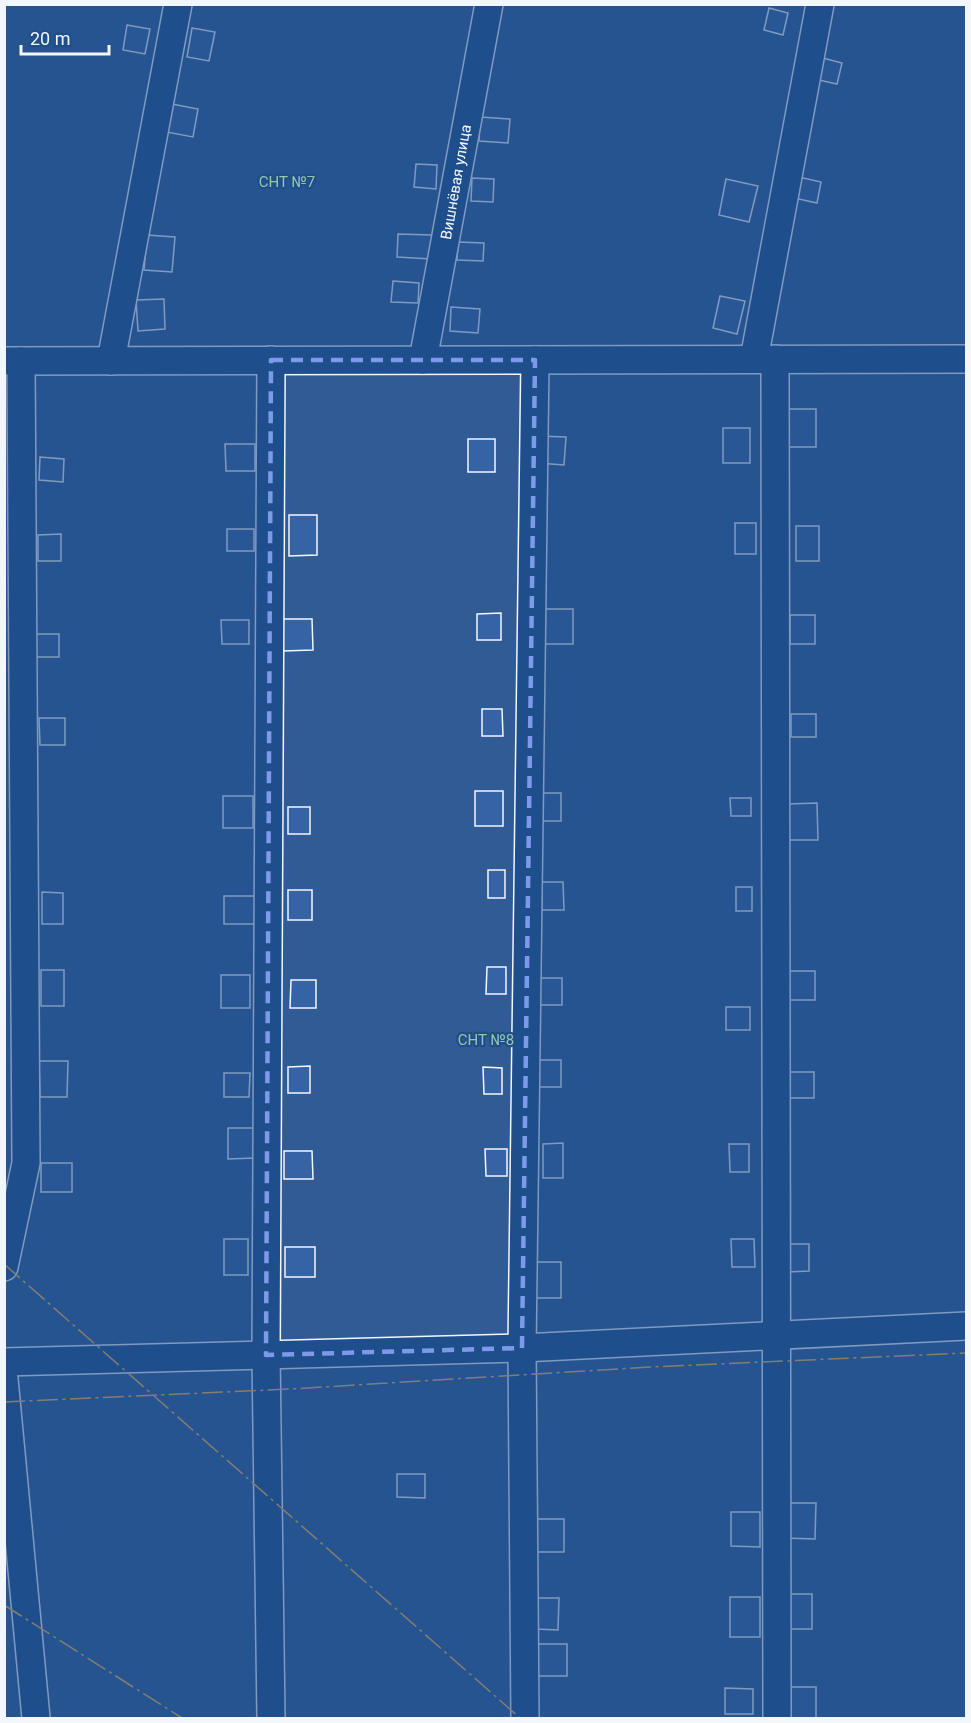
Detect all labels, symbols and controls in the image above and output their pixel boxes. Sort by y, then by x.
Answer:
scale bar [21,18,110,56]
text: 20 m [30,28,70,49]
street label: Вишнёвая улица [437,123,475,241]
park label: СНТ №7 [259,173,315,191]
park label: СНТ №8 [458,1031,514,1049]

